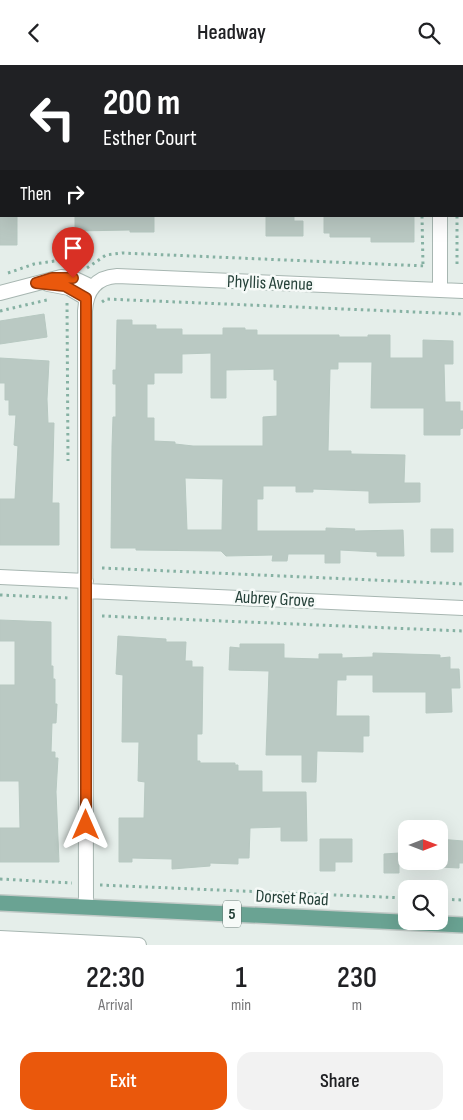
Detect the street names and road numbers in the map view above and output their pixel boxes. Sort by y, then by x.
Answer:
street label: Phyllis Avenue [227,271,313,295]
street label: Aubrey Grove [234,586,315,612]
street label: Dorset Road [255,886,329,910]
road number: 5 [223,901,241,927]

